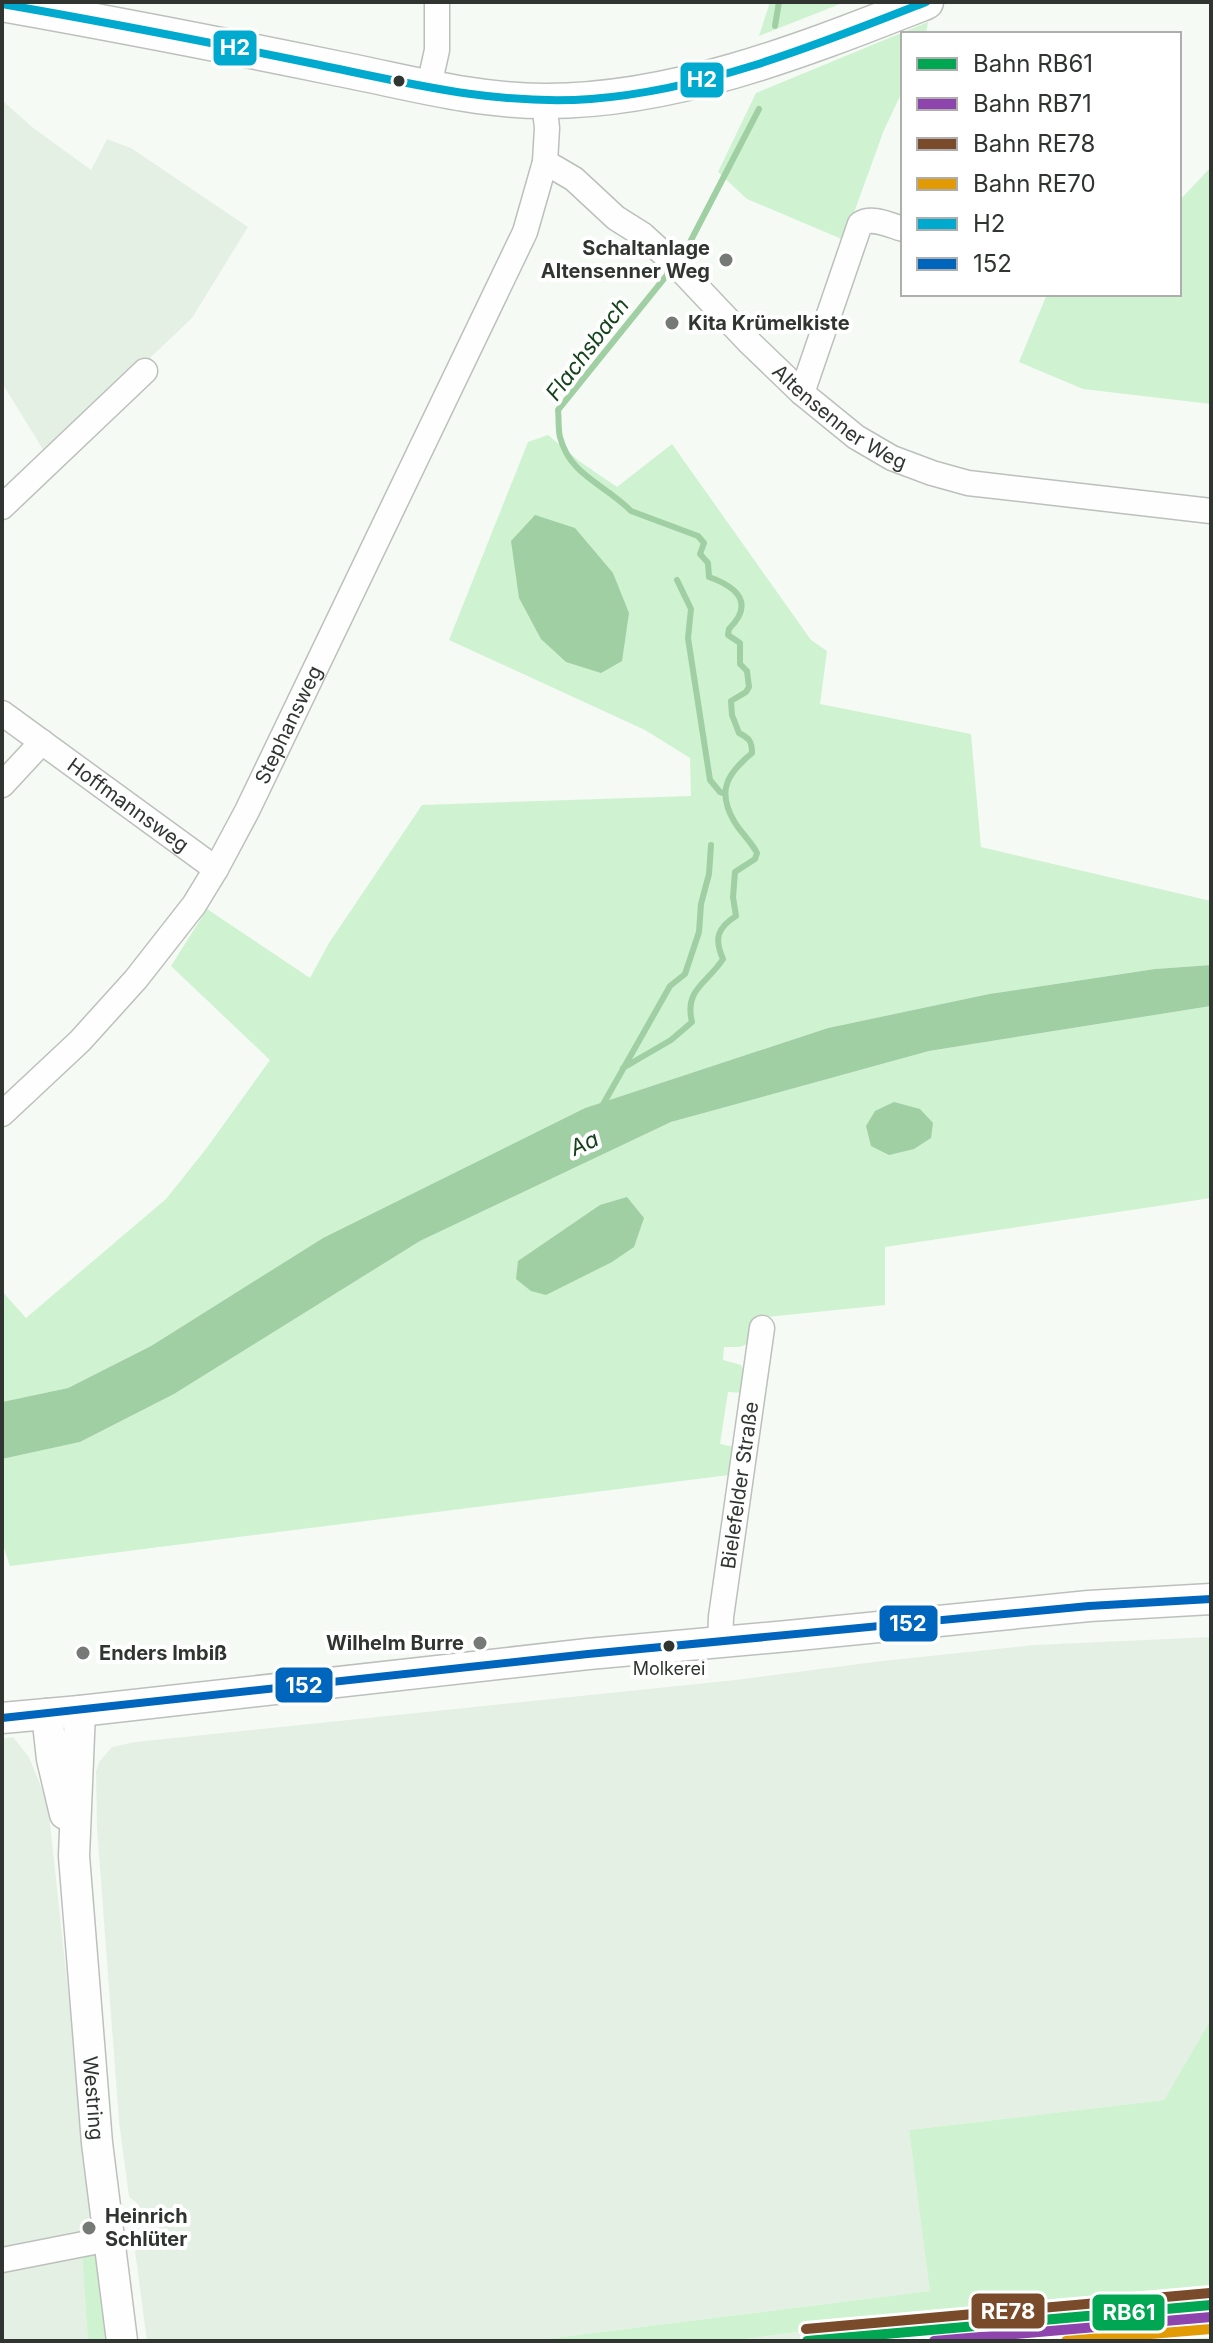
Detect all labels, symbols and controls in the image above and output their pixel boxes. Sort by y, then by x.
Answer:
line badge: H2 [212,29,258,67]
legend [901,32,1181,296]
text: H2 [220,34,250,60]
text: Bahn RB61 [973,49,1093,78]
line badge: H2 [679,61,725,99]
text: H2 [687,66,717,92]
unlabelled marker [391,73,407,89]
text: Bahn RB71 [973,89,1092,118]
text: Bahn RE78 [973,129,1095,158]
text: Bahn RE70 [973,169,1096,198]
text: H2 [973,209,1005,238]
place label: Schaltanlage Altensenner Weg [541,236,710,283]
text: 152 [973,249,1012,278]
marker: Schaltanlage Altensenner Weg [717,251,735,269]
water label: Flachsbach [540,293,634,405]
place label: Kita Krümelkiste [688,311,850,335]
marker: Kita Krümelkiste [663,314,681,332]
street label: Altensenner Weg [768,359,910,474]
street label: Stephansweg [250,662,327,788]
street label: Hoffmannsweg [63,753,193,857]
water label: Aa [565,1125,602,1161]
street label: Bielefelder Straße [716,1400,763,1571]
line badge: 152 [878,1604,939,1643]
text: 152 [889,1610,927,1636]
place label: Wilhelm Burre [326,1631,464,1655]
marker: Wilhelm Burre [471,1634,489,1652]
marker: Molkerei [661,1638,677,1654]
place label: Enders Imbiß [99,1641,227,1665]
marker: Enders Imbiß [74,1644,92,1662]
place label: Molkerei [633,1658,705,1679]
line badge: 152 [274,1666,334,1704]
text: 152 [285,1672,323,1698]
street label: Westring [78,2055,109,2141]
place label: Heinrich Schlüter [105,2204,188,2251]
marker: Heinrich Schlüter [80,2219,98,2237]
line badge: RE78 [970,2292,1046,2330]
line badge: RB61 [1091,2293,1166,2332]
text: RE78 [981,2298,1035,2324]
text: RB61 [1103,2299,1155,2325]

